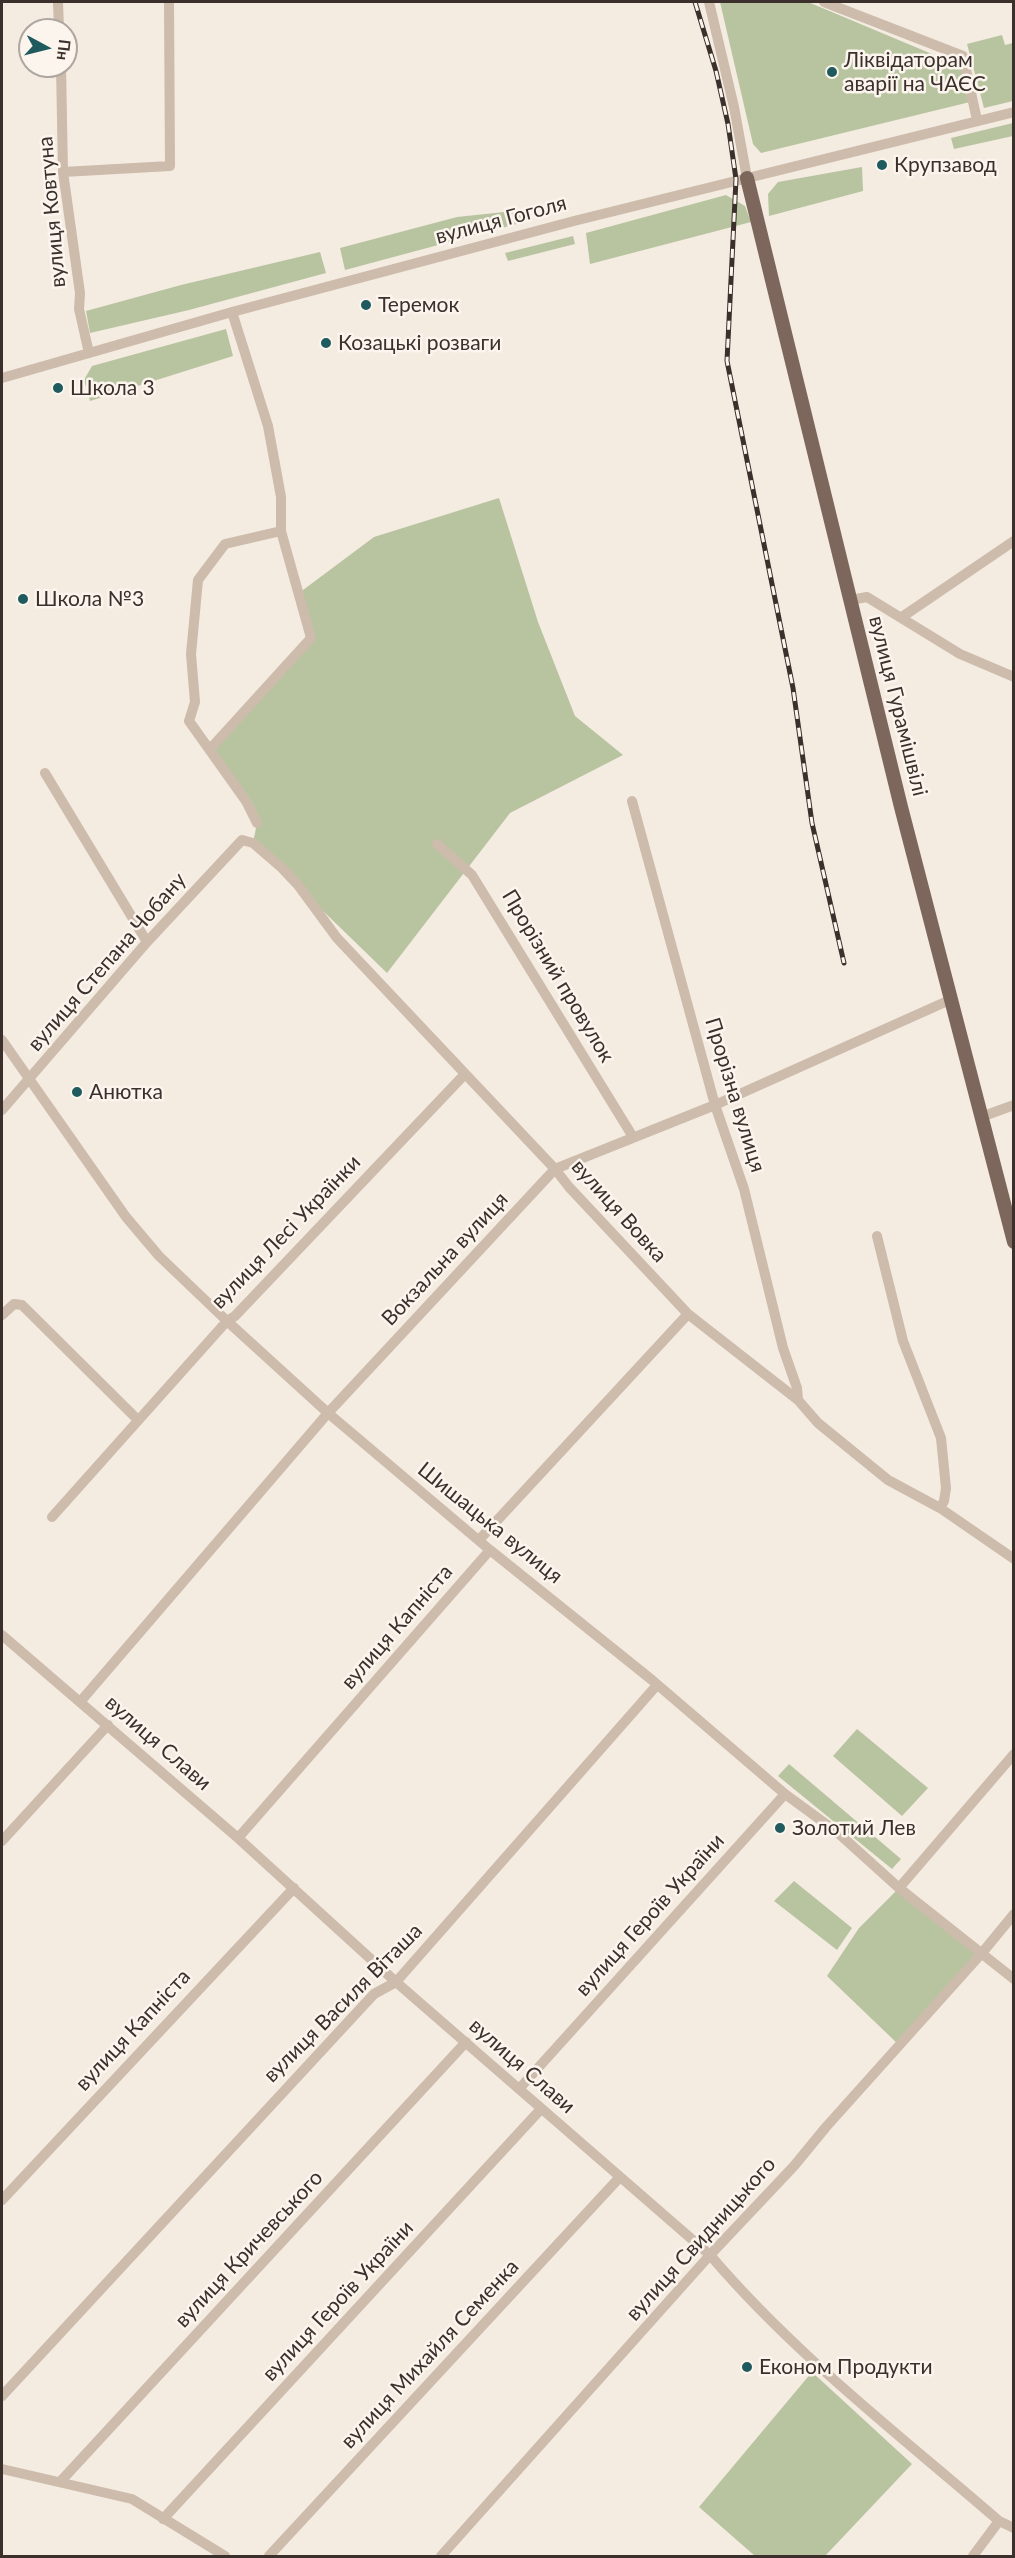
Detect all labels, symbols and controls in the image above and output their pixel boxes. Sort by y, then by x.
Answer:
north arrow [18,18,78,78]
text: Пн [54,38,75,62]
place label: Ліквідаторам аварії на ЧАЄС [844,47,986,97]
marker: Ліквідаторам аварії на ЧАЄС [825,65,839,79]
street label: вулиця Ковтуна [33,135,71,289]
place label: Крупзавод [894,152,997,178]
marker: Крупзавод [875,158,889,172]
street label: вулиця Гоголя [433,190,569,250]
place label: Теремок [378,292,459,318]
marker: Теремок [359,298,373,312]
place label: Козацькі розваги [338,330,501,356]
marker: Козацькі розваги [319,336,333,350]
place label: Школа 3 [70,375,155,401]
marker: Школа 3 [51,381,65,395]
place label: Школа №3 [35,586,144,612]
marker: Школа №3 [16,592,30,606]
street label: вулиця Гурамішвілі [863,613,933,799]
street label: вулиця Степана Чобану [23,868,191,1056]
street label: Прорізний провулок [496,885,620,1067]
street label: Прорізна вулиця [700,1015,770,1175]
place label: Анютка [89,1079,163,1105]
marker: Анютка [70,1085,84,1099]
street label: вулиця Лесі Українки [206,1150,366,1314]
street label: вулиця Вовка [566,1154,672,1268]
street label: Вокзальна вулиця [377,1187,513,1331]
street label: Шишацька вулиця [412,1457,568,1589]
street label: вулиця Капніста [336,1560,458,1694]
street label: вулиця Слави [100,1690,216,1796]
place label: Золотий Лев [792,1815,916,1841]
marker: Золотий Лев [773,1821,787,1835]
street label: вулиця Героїв України [570,1829,730,2001]
street label: вулиця Василя Віташа [258,1918,428,2088]
street label: вулиця Капніста [70,1964,196,2096]
street label: вулиця Слави [464,2013,580,2119]
street label: вулиця Свидницького [621,2152,781,2326]
street label: вулиця Кричевського [170,2165,328,2333]
street label: вулиця Героїв України [257,2216,419,2386]
street label: вулиця Михайля Семенка [336,2254,524,2454]
place label: Економ Продукти [759,2354,933,2380]
marker: Економ Продукти [740,2360,754,2374]

